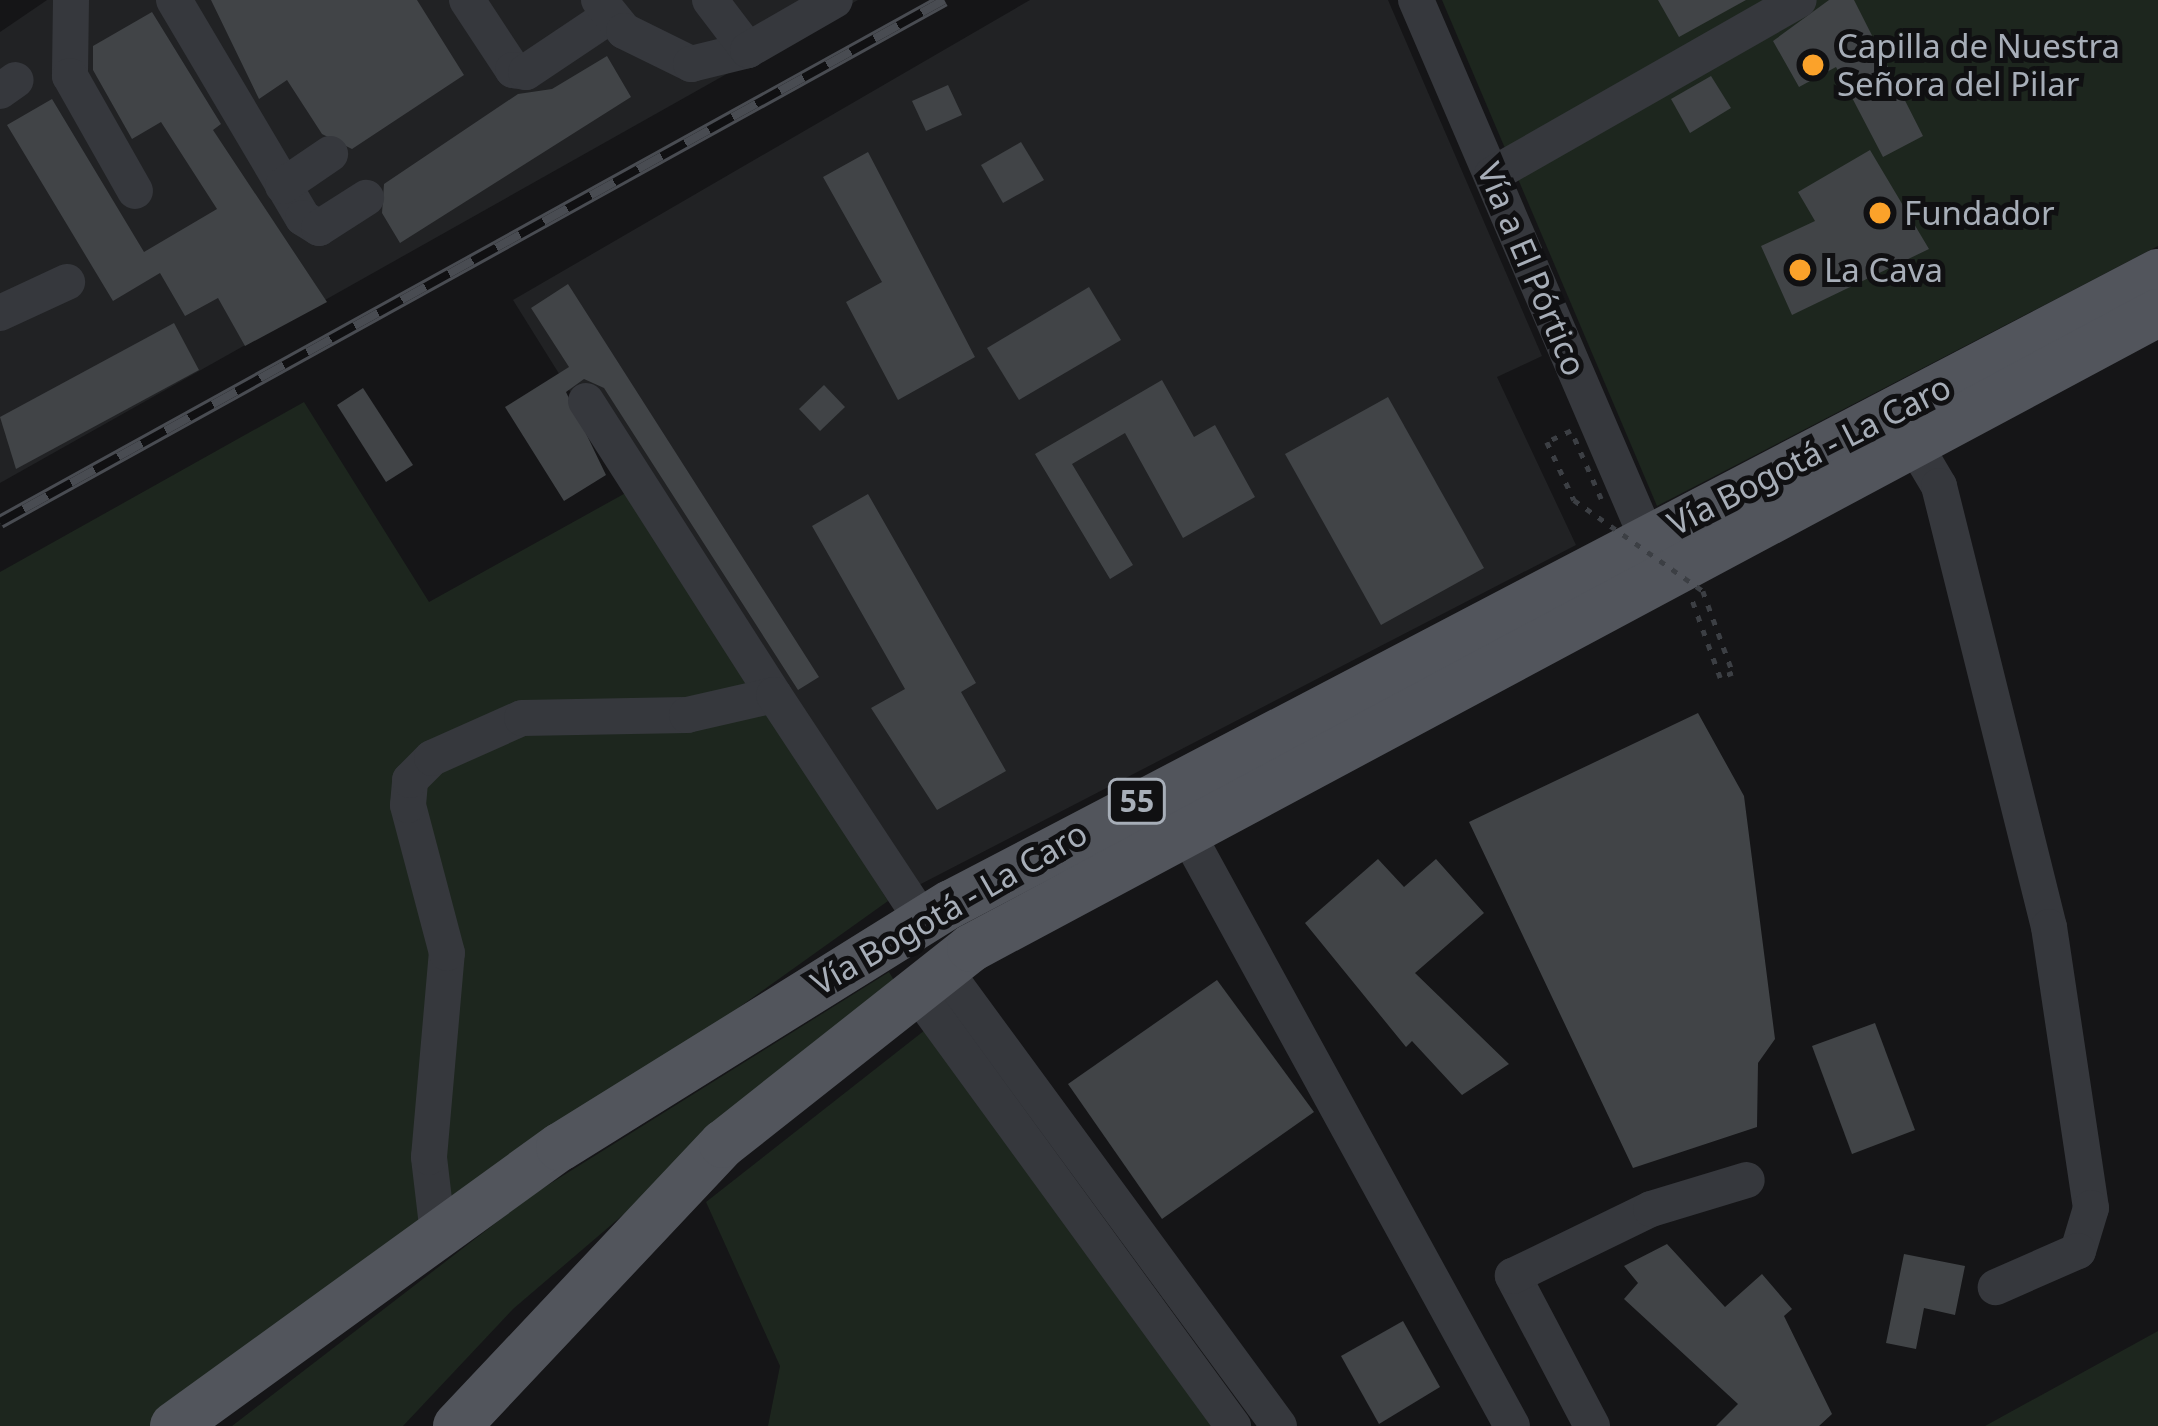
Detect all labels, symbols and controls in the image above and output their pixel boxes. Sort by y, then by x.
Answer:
place label: Capilla de Nuestra Señora del Pilar [1837,26,2120,104]
marker: Capilla de Nuestra Señora del Pilar [1800,52,1826,78]
street label: Vía a El Pórtico [1469,156,1595,382]
place label: Fundador [1904,193,2055,233]
marker: Fundador [1867,200,1893,226]
place label: La Cava [1824,250,1943,290]
marker: La Cava [1787,257,1813,283]
street label: Vía Bogotá - La Caro [1661,367,1957,543]
road number: 55 [1107,777,1167,825]
street label: Vía Bogotá - La Caro [804,813,1094,1003]

